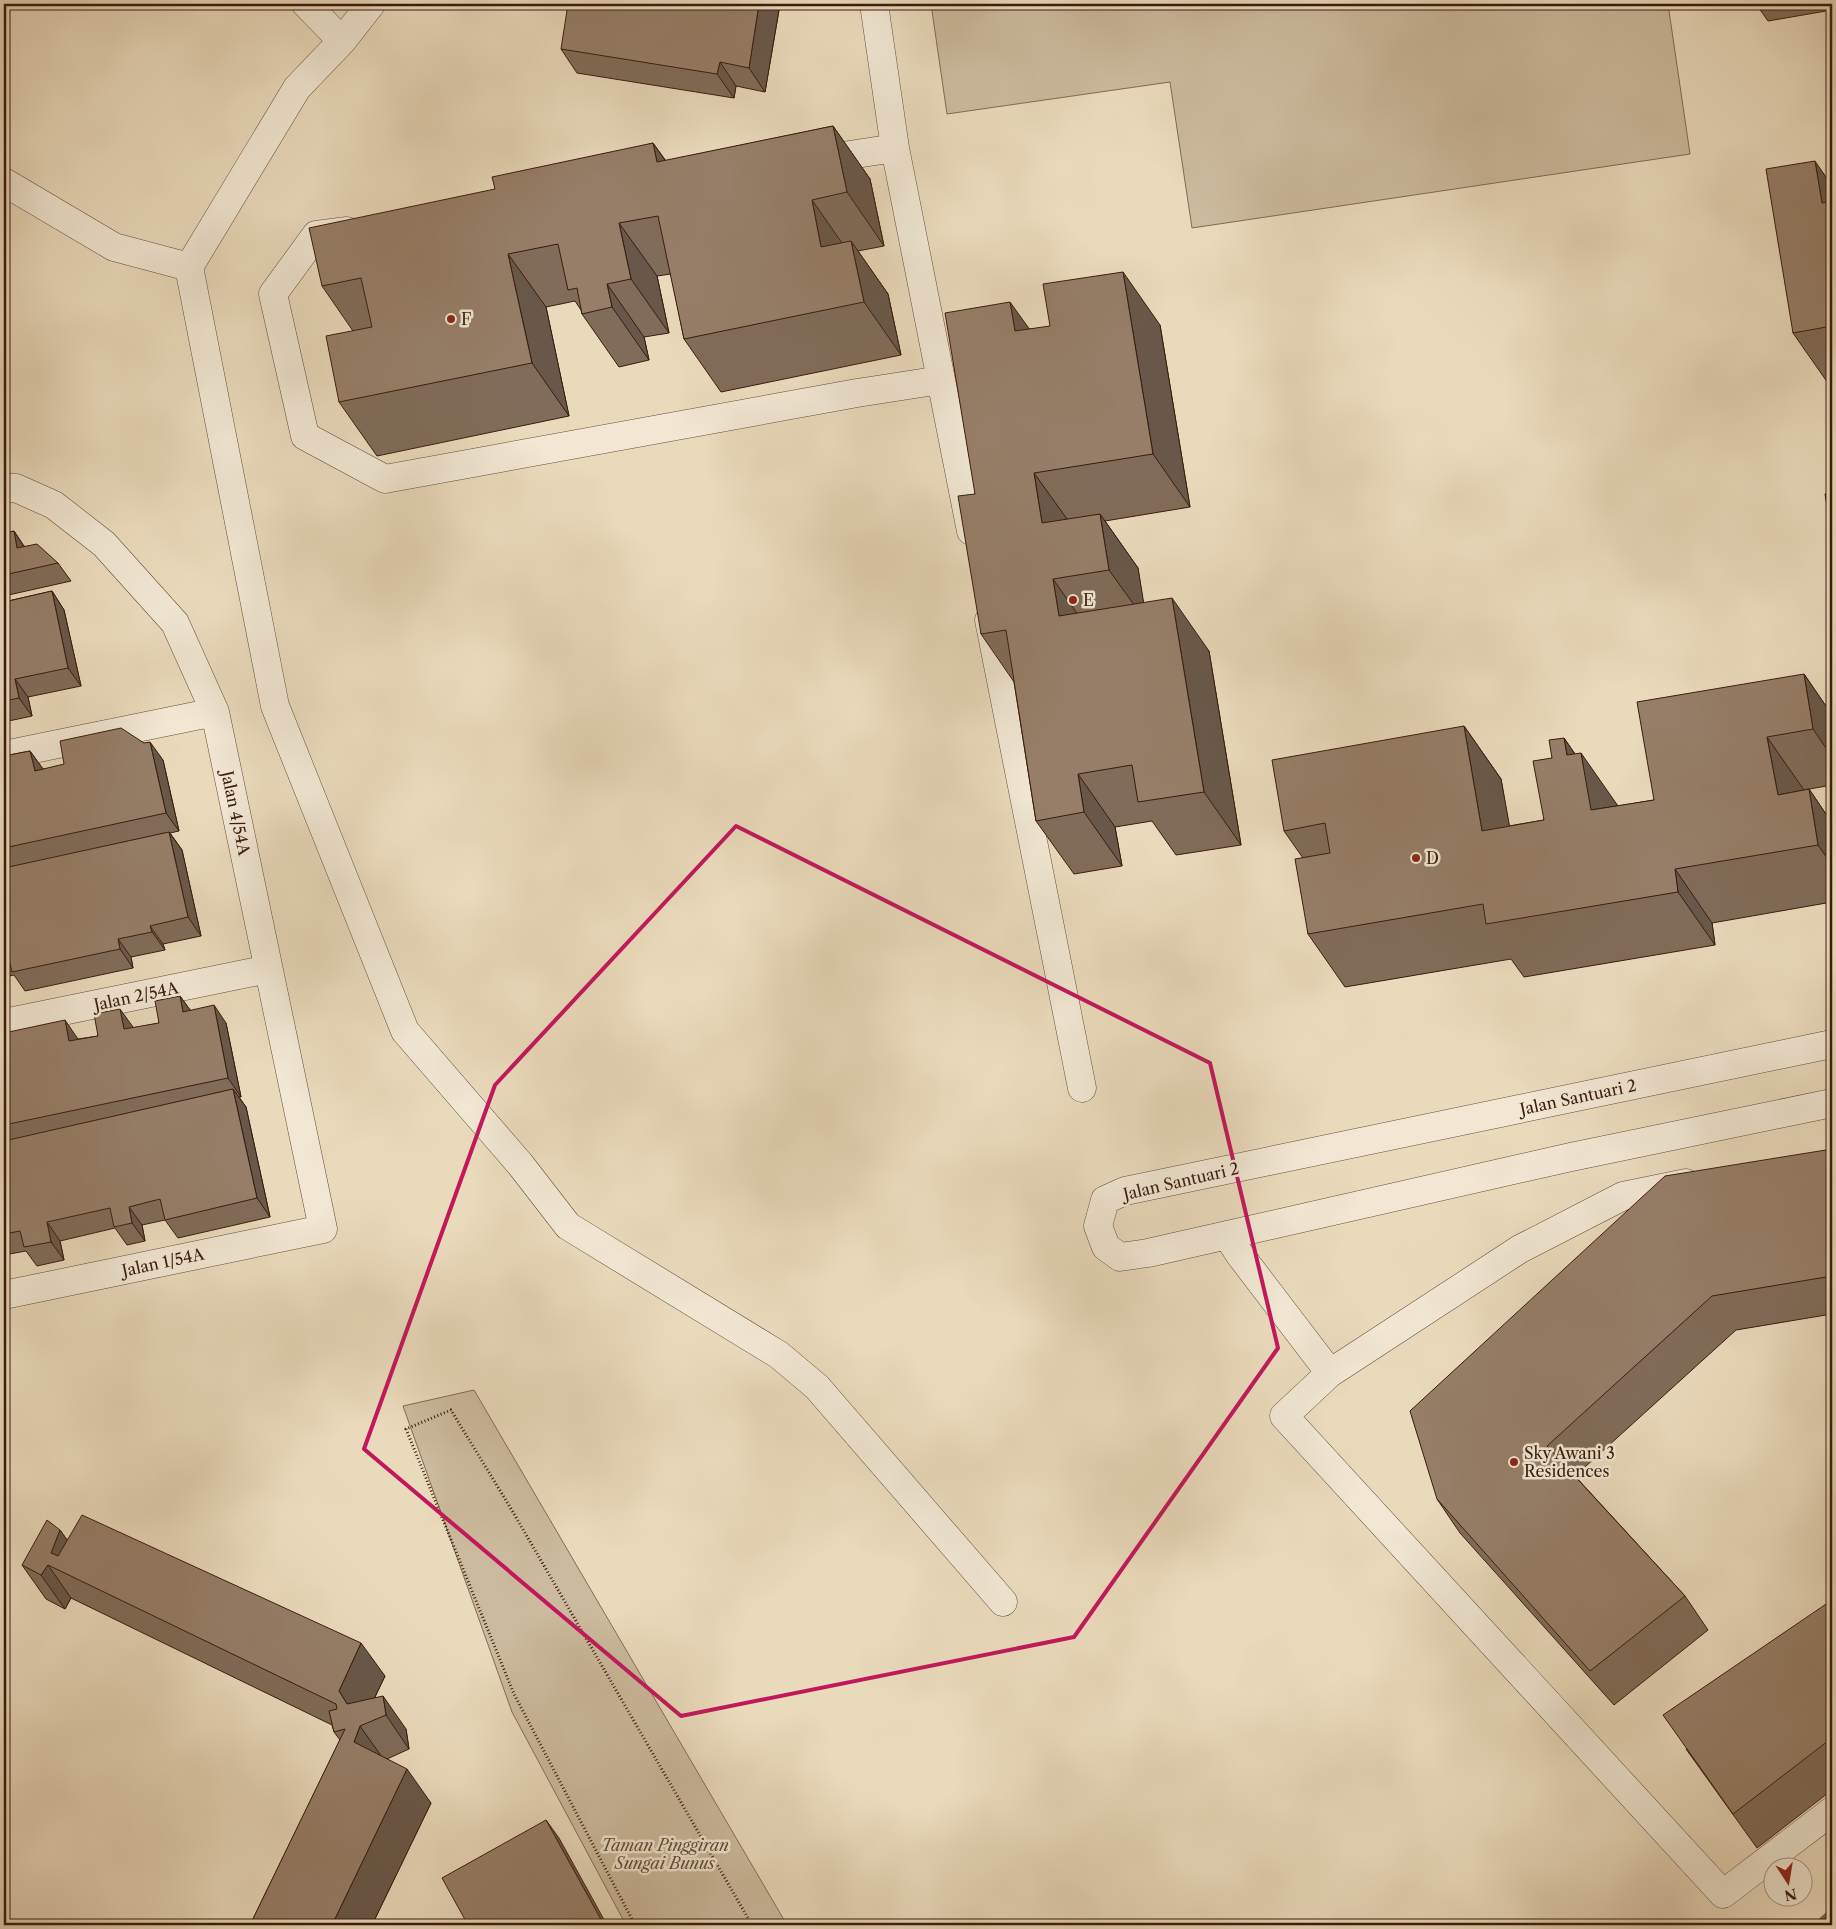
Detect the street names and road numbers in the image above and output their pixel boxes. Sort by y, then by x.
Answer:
street label: Jalan 4/54A [217,766,255,858]
street label: Jalan 2/54A [89,977,181,1015]
street label: Jalan Santuari 2 [1515,1075,1638,1120]
street label: Jalan Santuari 2 [1118,1158,1241,1205]
street label: Jalan 1/54A [117,1243,207,1281]

